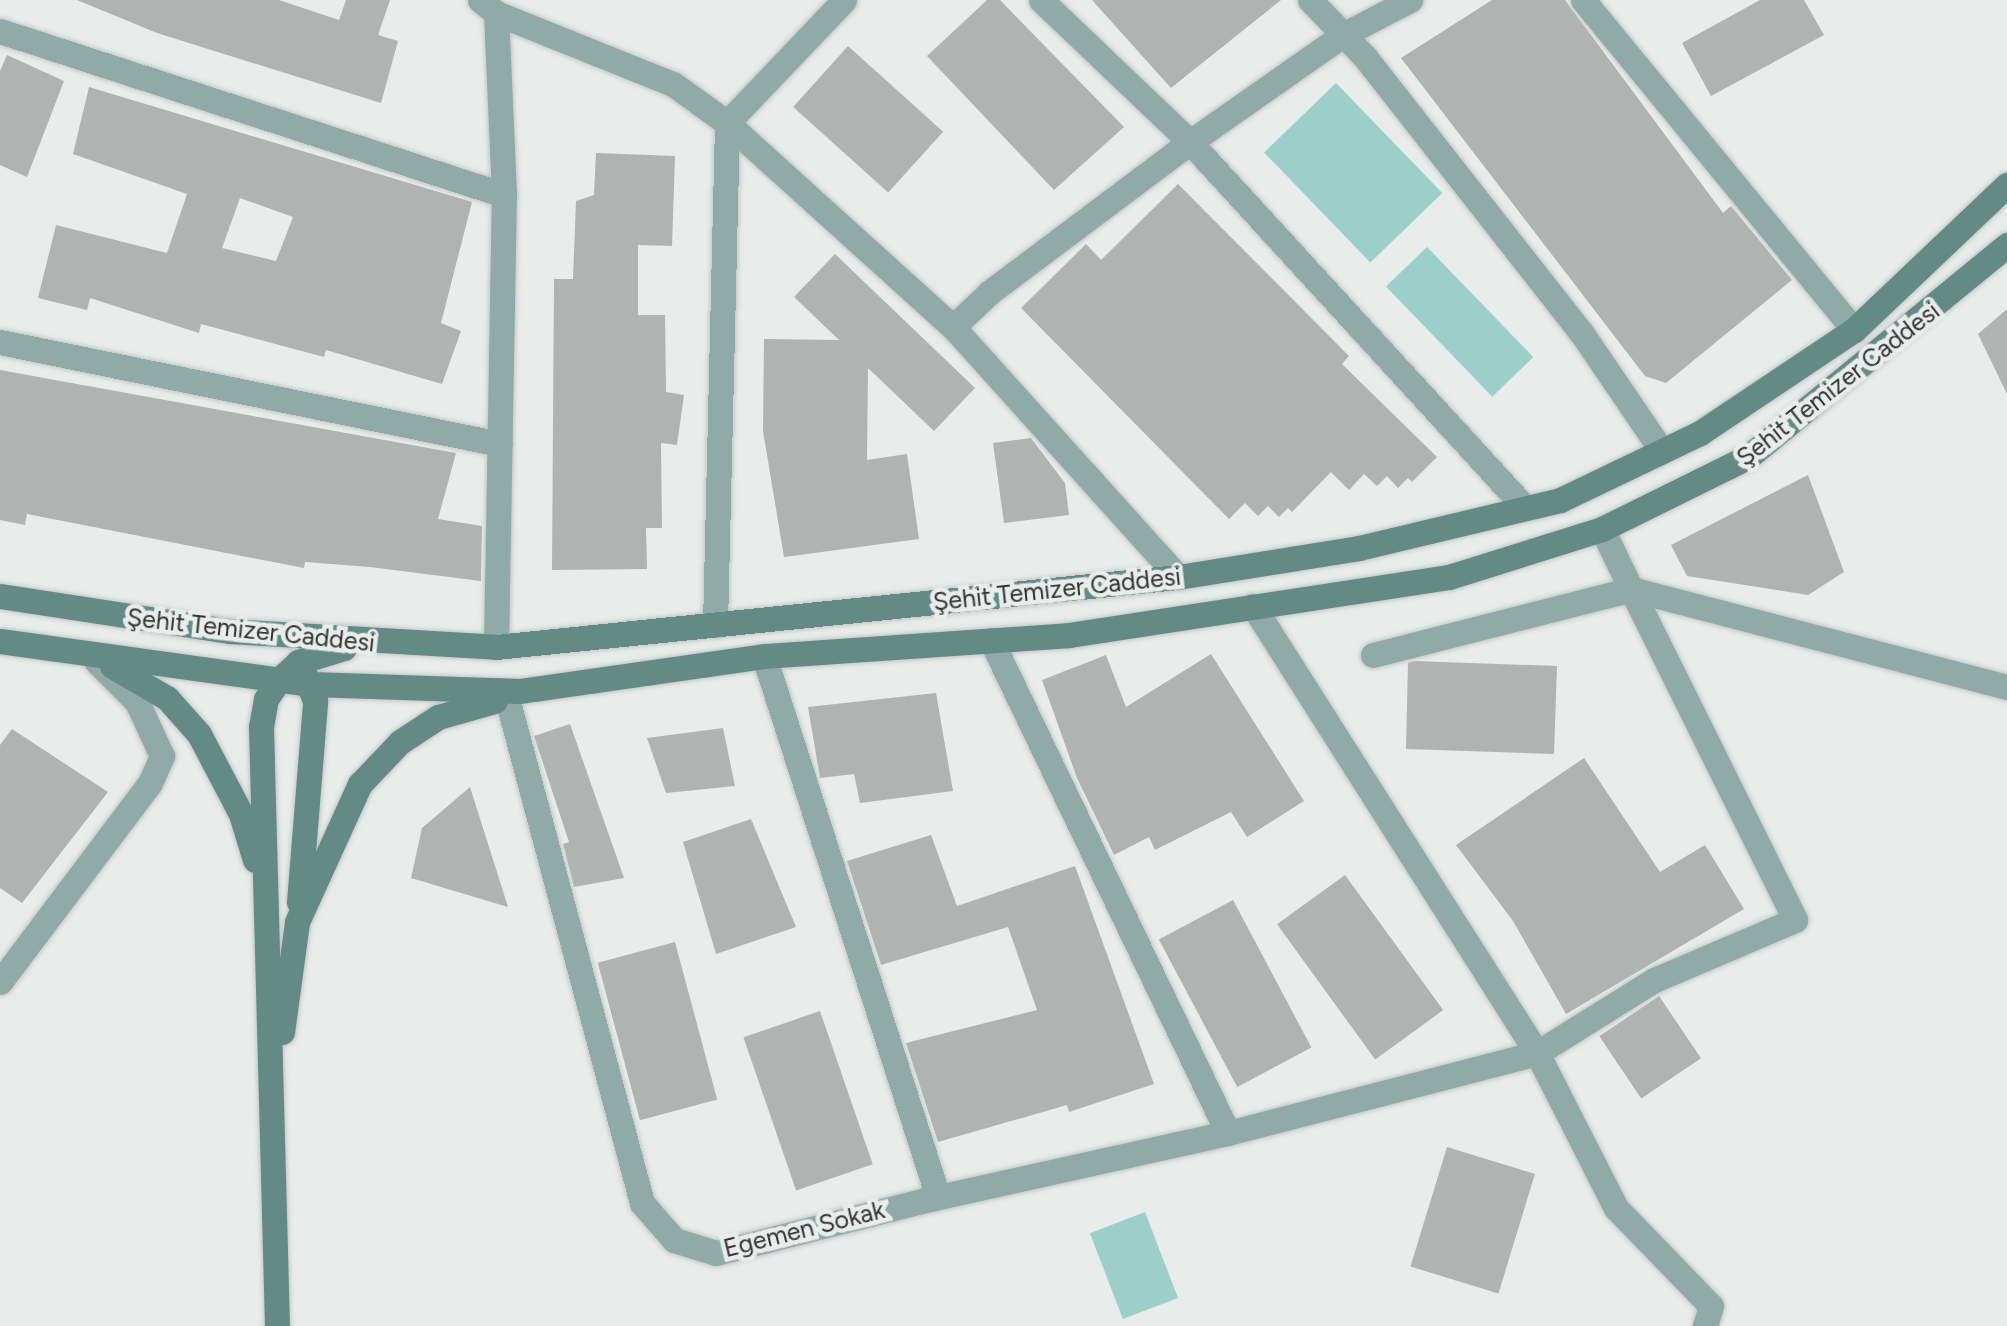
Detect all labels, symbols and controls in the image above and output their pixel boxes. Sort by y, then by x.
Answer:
street label: Şehit Temizer Caddesi [1731,296,1945,472]
street label: Şehit Temizer Caddesi [932,561,1182,617]
street label: Şehit Temizer Caddesi [126,602,376,658]
street label: Egemen Sokak [720,1195,888,1263]

